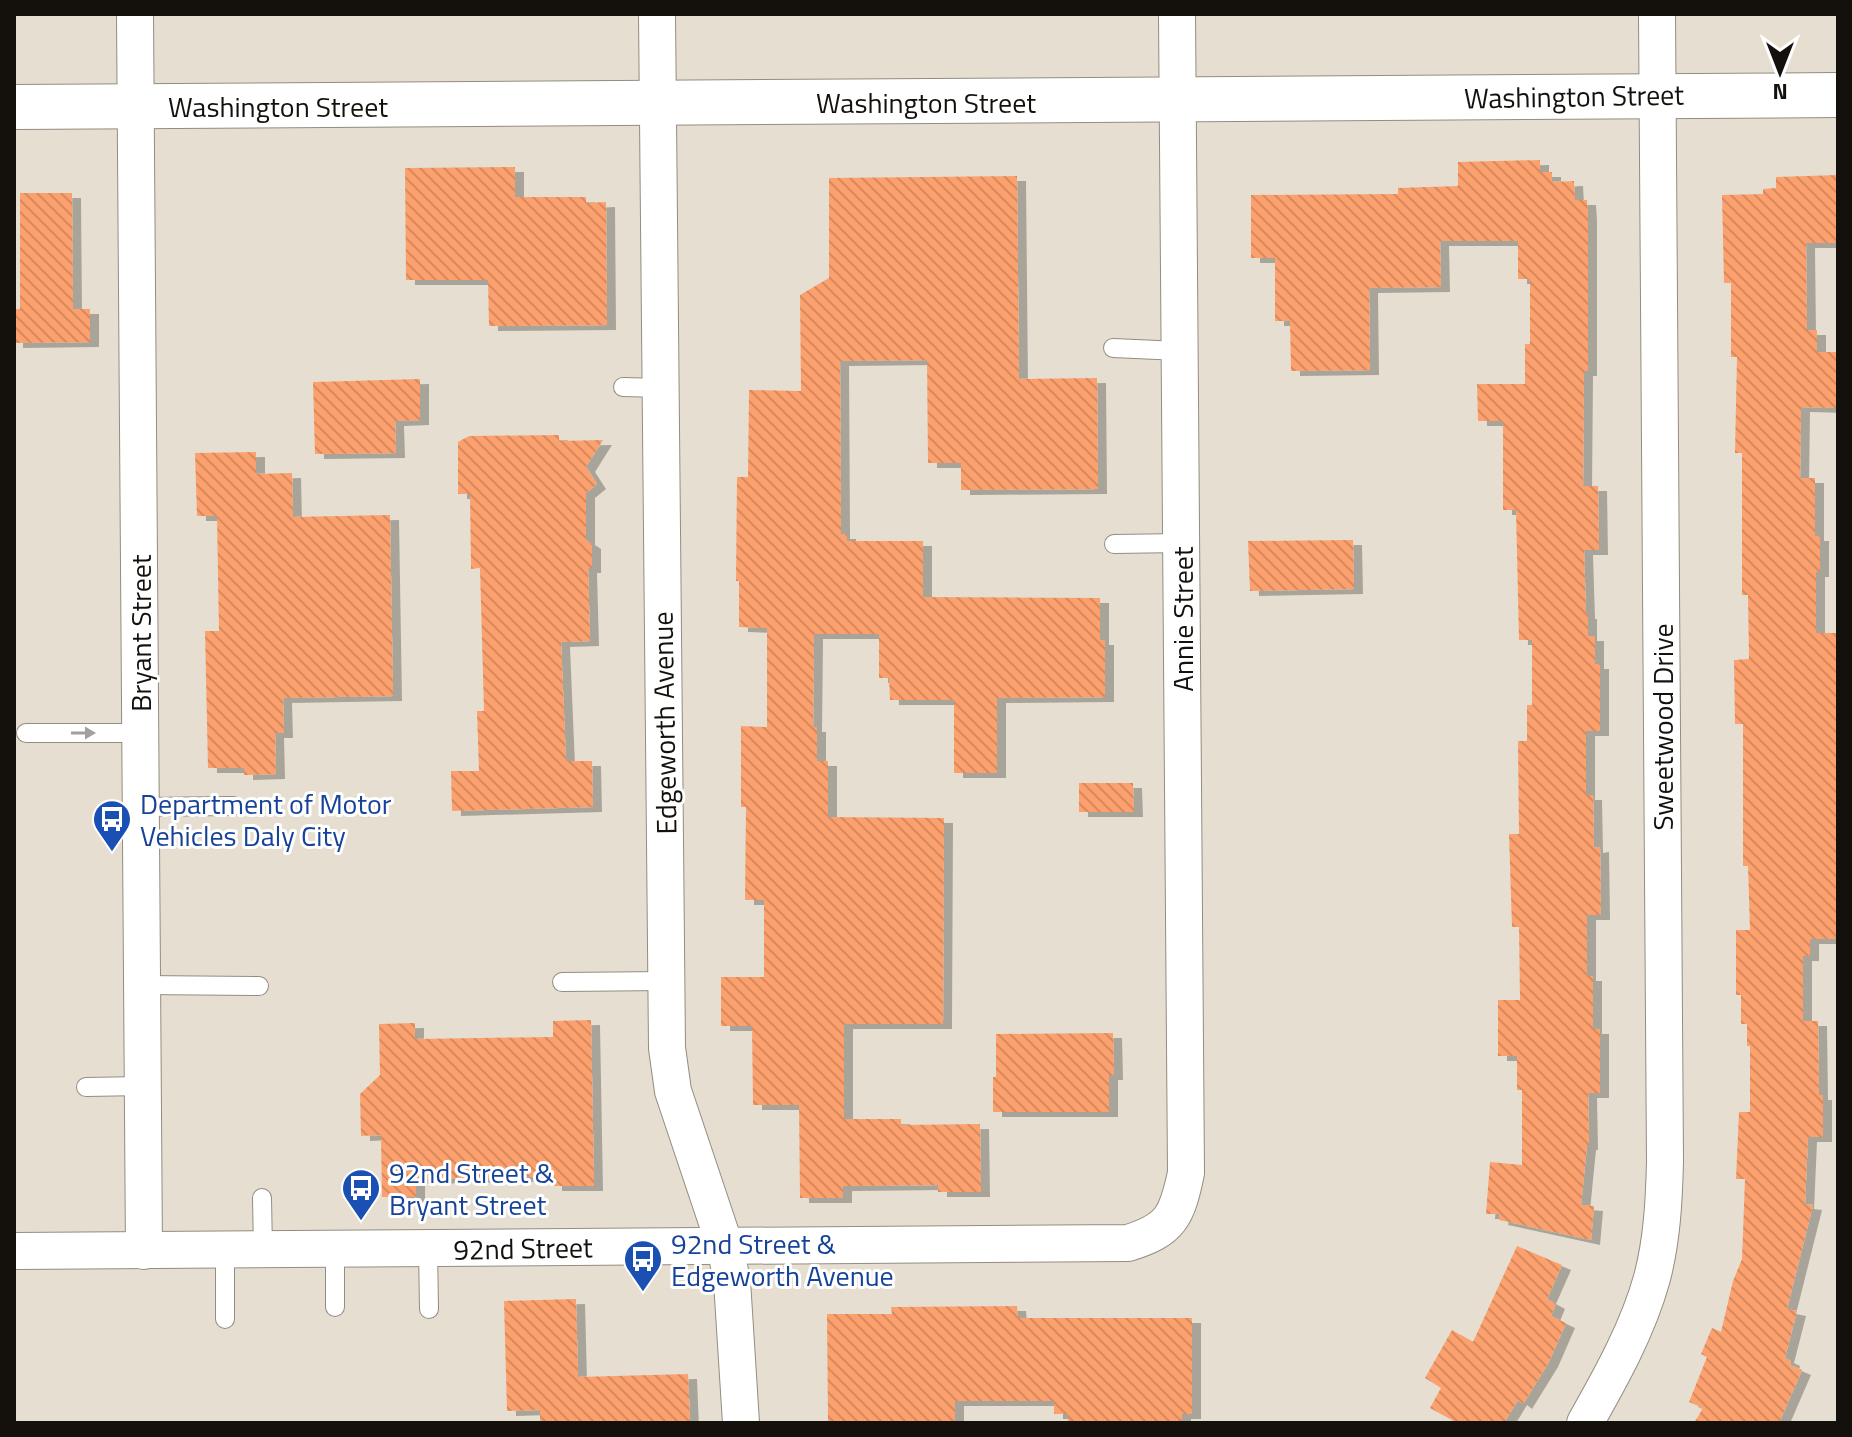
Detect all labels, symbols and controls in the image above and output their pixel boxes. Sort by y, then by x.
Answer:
north arrow [1740,32,1820,112]
street label: Washington Street [1464,73,1685,119]
text: N [1772,75,1788,109]
street label: Washington Street [816,81,1036,124]
street label: Washington Street [168,85,388,128]
street label: Annie Street [1161,546,1204,692]
street label: Bryant Street [119,554,162,712]
street label: Edgeworth Avenue [641,611,687,835]
street label: Sweetwood Drive [1641,623,1684,831]
one-way arrow [71,727,96,739]
place label: Department of Motor Vehicles Daly City [140,782,392,857]
bus stop icon: Department of Motor Vehicles Daly City [91,798,133,853]
place label: 92nd Street & Bryant Street [389,1151,554,1226]
bus stop icon: 92nd Street & Bryant Street [340,1167,382,1222]
place label: 92nd Street & Edgeworth Avenue [671,1222,894,1297]
street label: 92nd Street [453,1225,593,1271]
bus stop icon: 92nd Street & Edgeworth Avenue [622,1238,664,1293]

